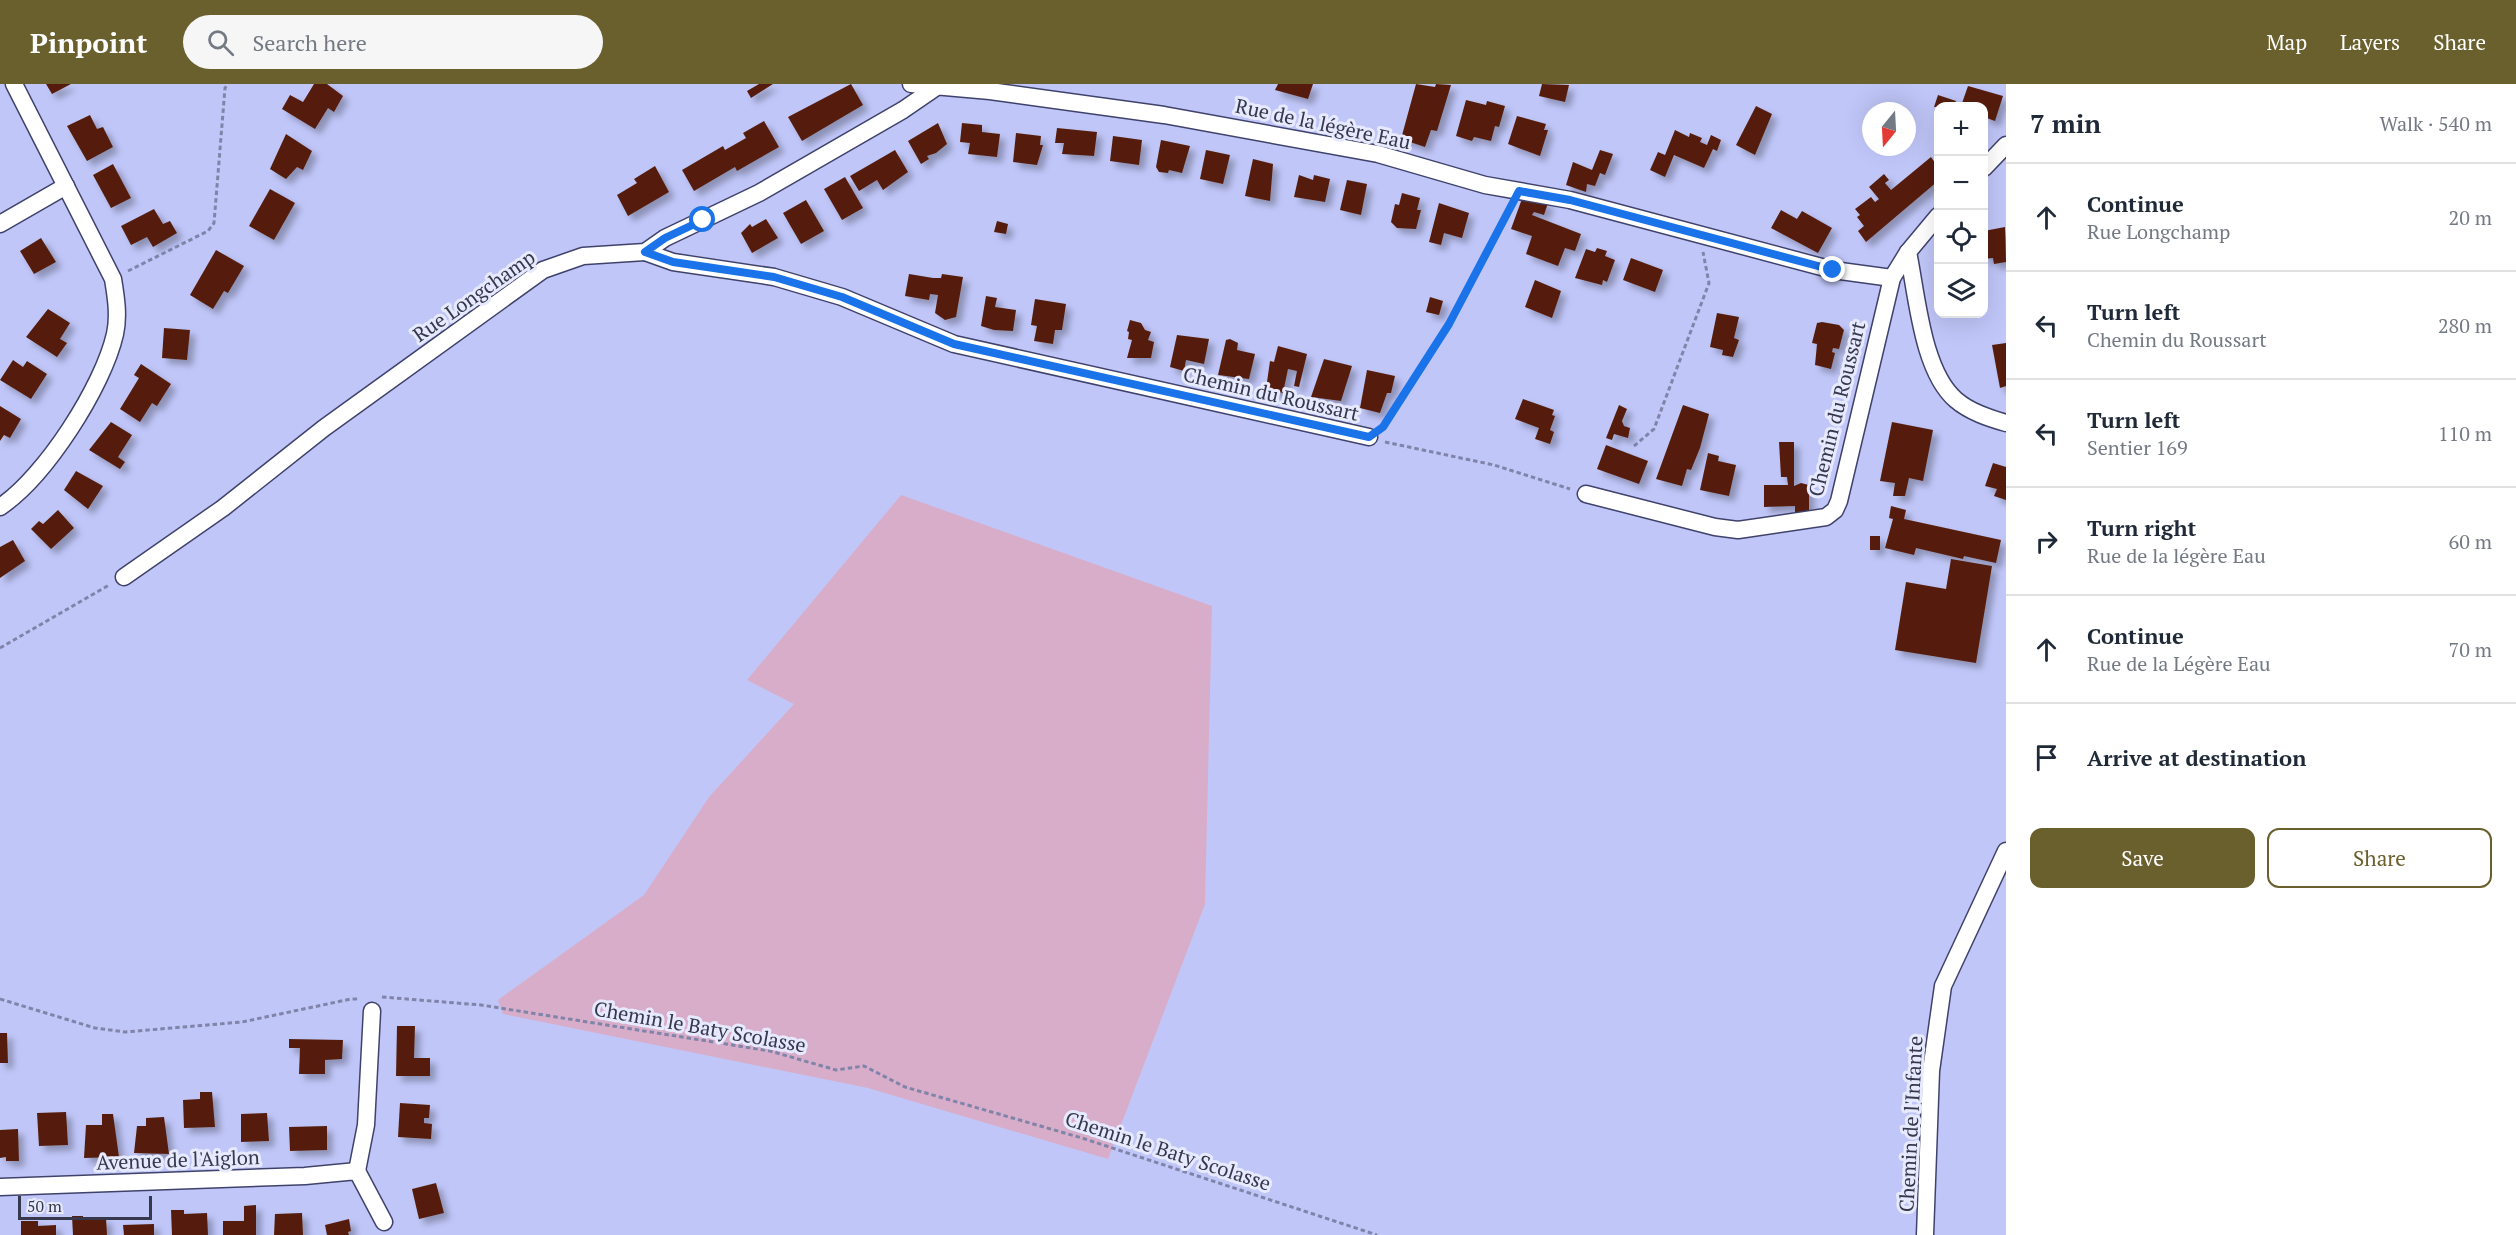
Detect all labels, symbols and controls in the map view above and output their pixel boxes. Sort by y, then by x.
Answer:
search box [183,15,603,69]
text: Pinpoint [30,24,147,61]
icon: search [204,26,237,59]
text: Search here [252,28,367,57]
text: Map [2266,28,2307,56]
text: Layers [2340,28,2400,56]
text: Share [2433,28,2486,56]
street label: Rue de la légère Eau [1233,92,1413,155]
north arrow [1862,102,1916,156]
map controls [1934,102,1988,318]
button: + [1934,102,1988,156]
text: 7 min [2030,106,2101,140]
text: Walk · 540 m [2380,110,2492,137]
button: − [1934,156,1988,210]
text: Continue [2087,189,2184,218]
icon: ahead [2030,201,2063,234]
text: 20 m [2449,204,2492,231]
route start [689,206,715,232]
button: locate [1934,210,1988,264]
text: Rue Longchamp [2087,218,2230,245]
street label: Rue Longchamp [407,243,540,348]
route end [1819,256,1845,282]
button: layers [1934,264,1988,318]
text: Turn left [2087,297,2180,326]
icon: left [2030,309,2063,342]
text: 280 m [2438,312,2492,339]
street label: Chemin du Roussart [1802,318,1871,499]
text: Chemin du Roussart [2087,326,2267,353]
street label: Chemin du Roussart [1181,360,1362,427]
text: Turn left [2087,405,2180,434]
icon: left [2030,417,2063,450]
text: 110 m [2438,420,2492,447]
text: Sentier 169 [2087,434,2188,461]
text: Turn right [2087,513,2196,542]
icon: right [2030,525,2063,558]
text: 60 m [2449,528,2492,555]
text: Rue de la légère Eau [2087,542,2266,569]
text: Continue [2087,621,2184,650]
icon: ahead [2030,633,2063,666]
text: 70 m [2449,636,2492,663]
text: Rue de la Légère Eau [2087,650,2271,677]
icon: arrive [2030,741,2063,774]
text: Arrive at destination [2087,743,2306,772]
button: Save [2030,828,2255,888]
button: Share [2267,828,2492,888]
street label: Chemin le Baty Scolasse [592,995,808,1058]
street label: Chemin de l'Infante [1892,1035,1929,1213]
street label: Chemin le Baty Scolasse [1062,1105,1274,1197]
street label: Avenue de l'Aiglon [96,1143,260,1176]
scale bar [18,1193,152,1220]
text: 50 m [27,1195,62,1217]

